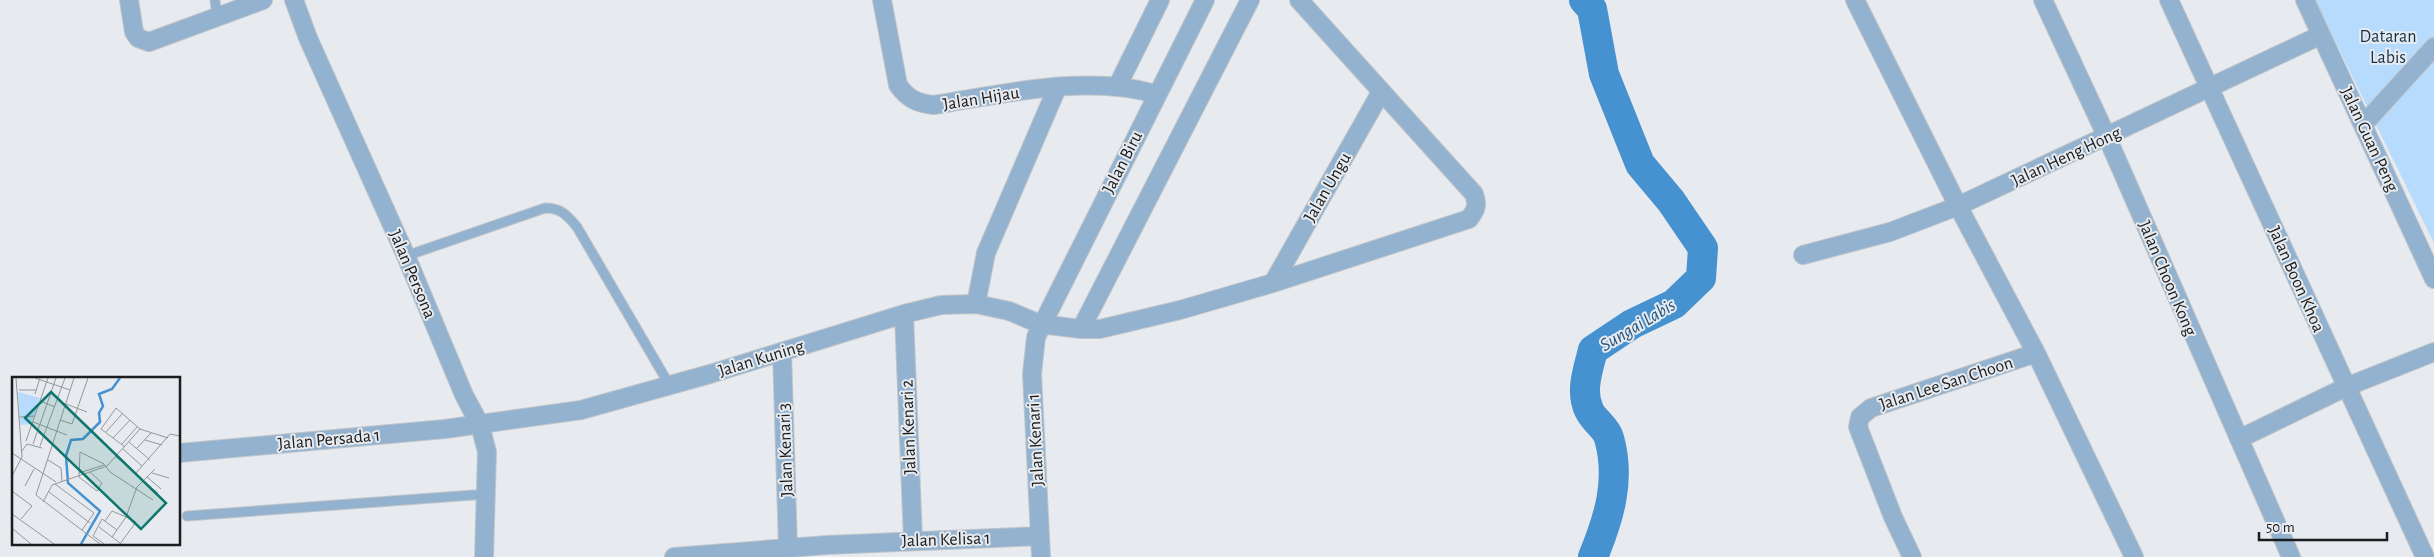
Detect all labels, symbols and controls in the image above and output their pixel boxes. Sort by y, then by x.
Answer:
park label: Dataran Labis [2360,28,2416,67]
street label: Jalan Hijau [942,84,1021,114]
street label: Jalan Guan Peng [2337,84,2401,195]
street label: Jalan Heng Hong [2009,124,2124,190]
street label: Jalan Biru [1100,128,1146,197]
street label: Jalan Ungu [1301,150,1355,225]
street label: Jalan Choon Kong [2135,218,2199,339]
street label: Jalan Boon Khoa [2265,224,2327,335]
street label: Jalan Persona [385,228,439,321]
water label: Sungai Labis [1597,295,1679,355]
street label: Jalan Kuning [716,337,807,381]
street label: Jalan Lee San Choon [1877,354,2015,414]
inset map [12,377,180,544]
street label: Jalan Kenari 2 [898,379,920,475]
street label: Jalan Kenari 1 [1025,393,1047,487]
street label: Jalan Kenari 3 [775,403,797,497]
street label: Jalan Persada 1 [277,427,381,453]
scale bar [2259,510,2386,542]
text: 50 m [2266,520,2295,535]
street label: Jalan Kelisa 1 [901,529,991,551]

